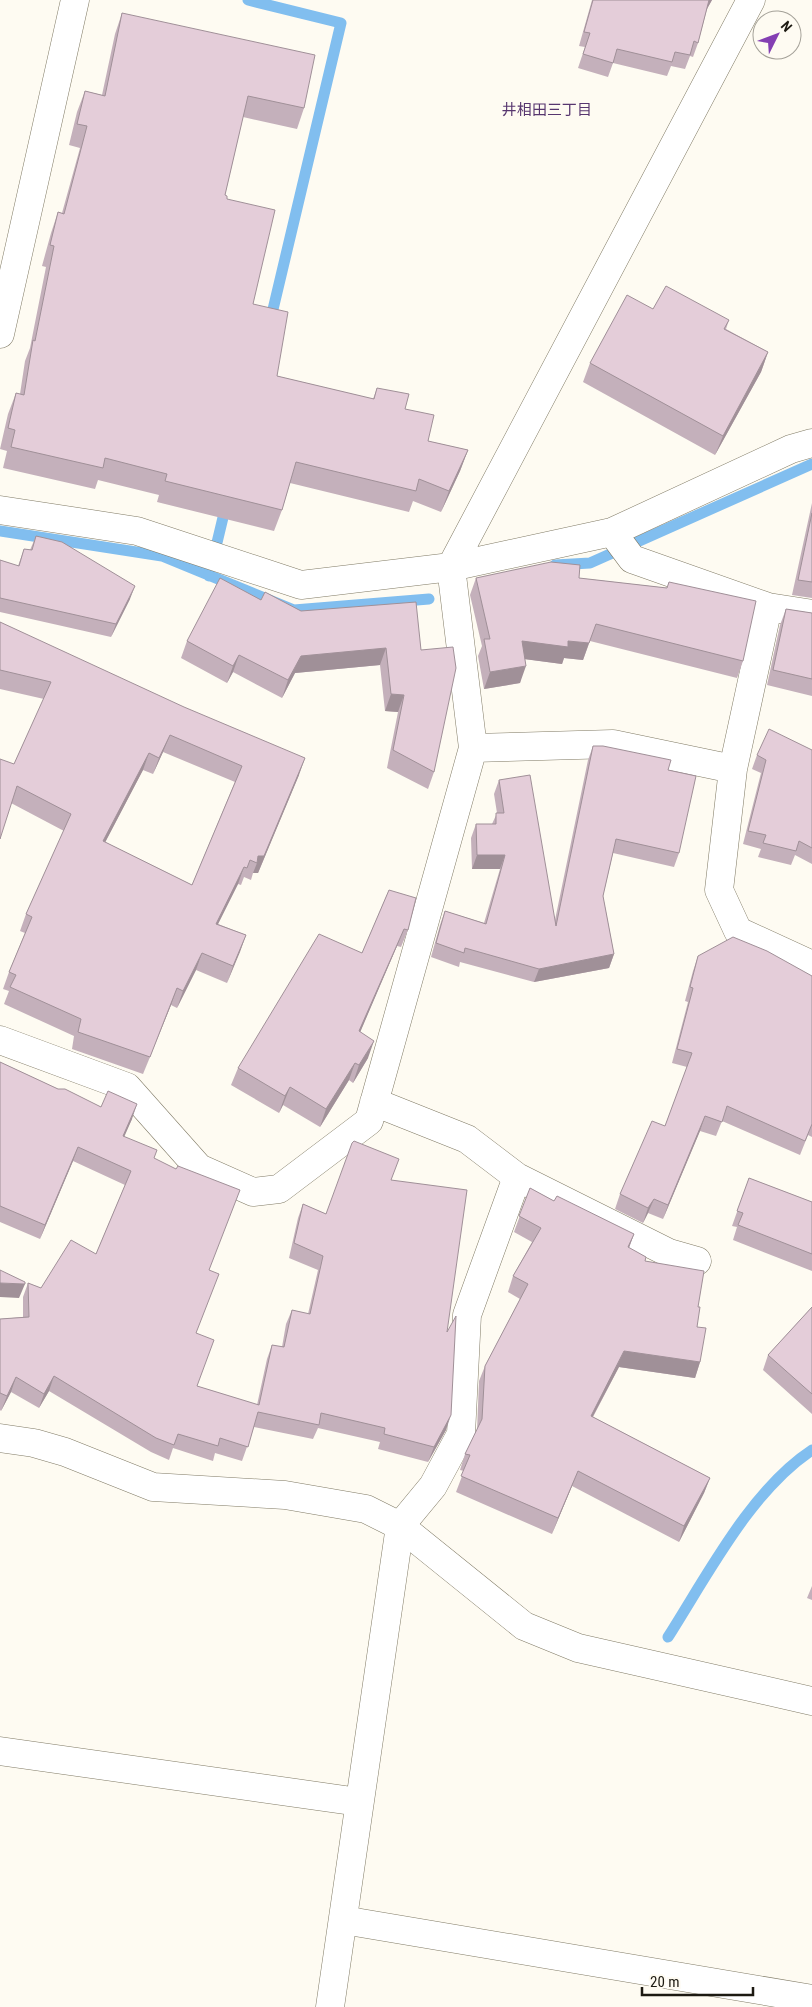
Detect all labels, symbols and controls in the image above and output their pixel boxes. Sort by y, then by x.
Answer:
north arrow [752,10,802,60]
text: N [778,18,795,35]
district label: 井相田三丁目 [502,101,592,119]
scale bar [642,1964,753,1996]
text: 20 m [650,1973,680,1991]

